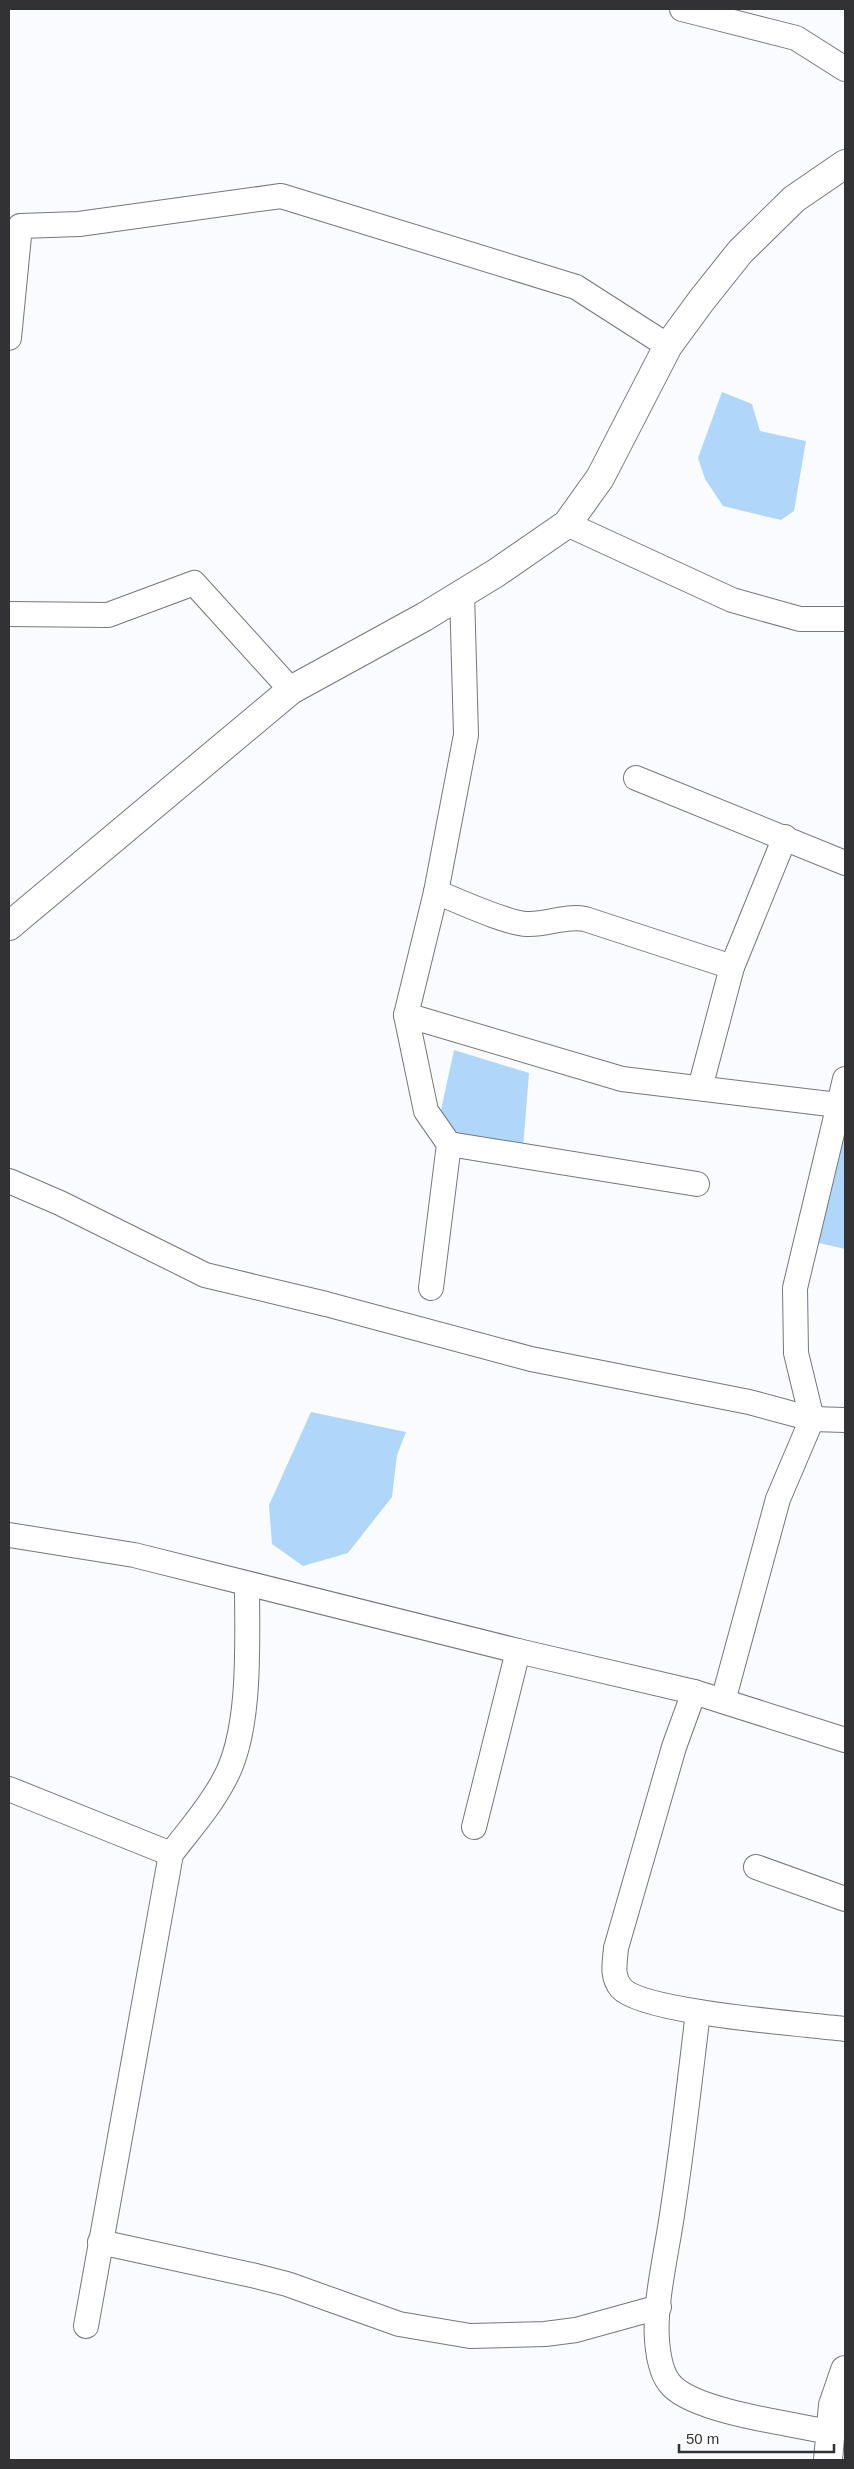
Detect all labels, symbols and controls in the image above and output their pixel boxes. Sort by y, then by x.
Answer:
scale bar [679,2422,834,2454]
text: 50 m [686,2430,719,2447]

